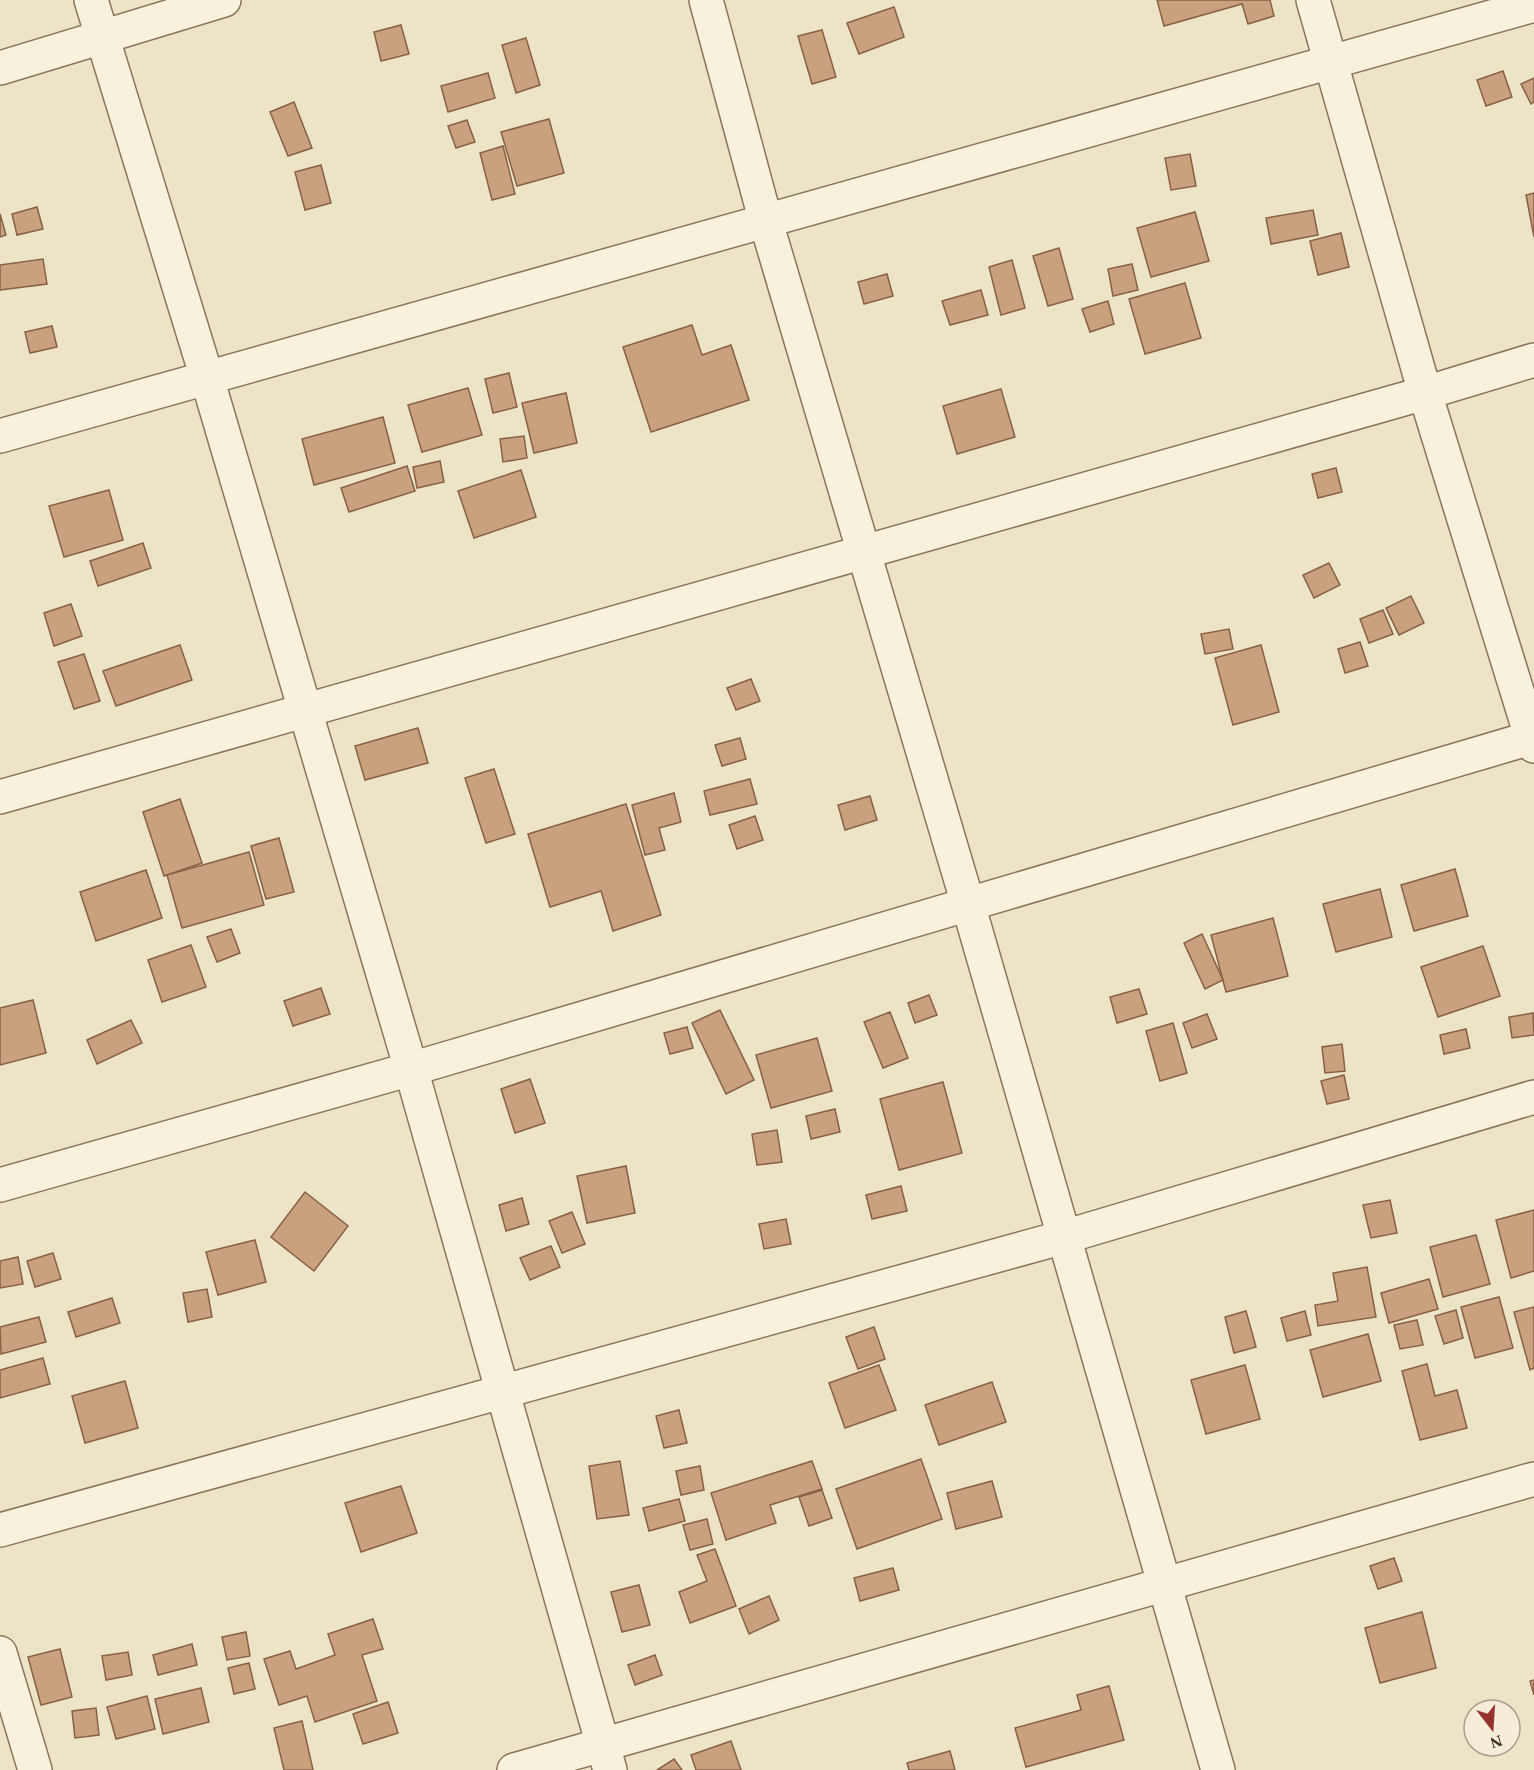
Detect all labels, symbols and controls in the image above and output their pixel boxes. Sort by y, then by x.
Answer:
north arrow [1462,1698,1522,1758]
text: N [1488,1732,1504,1752]

